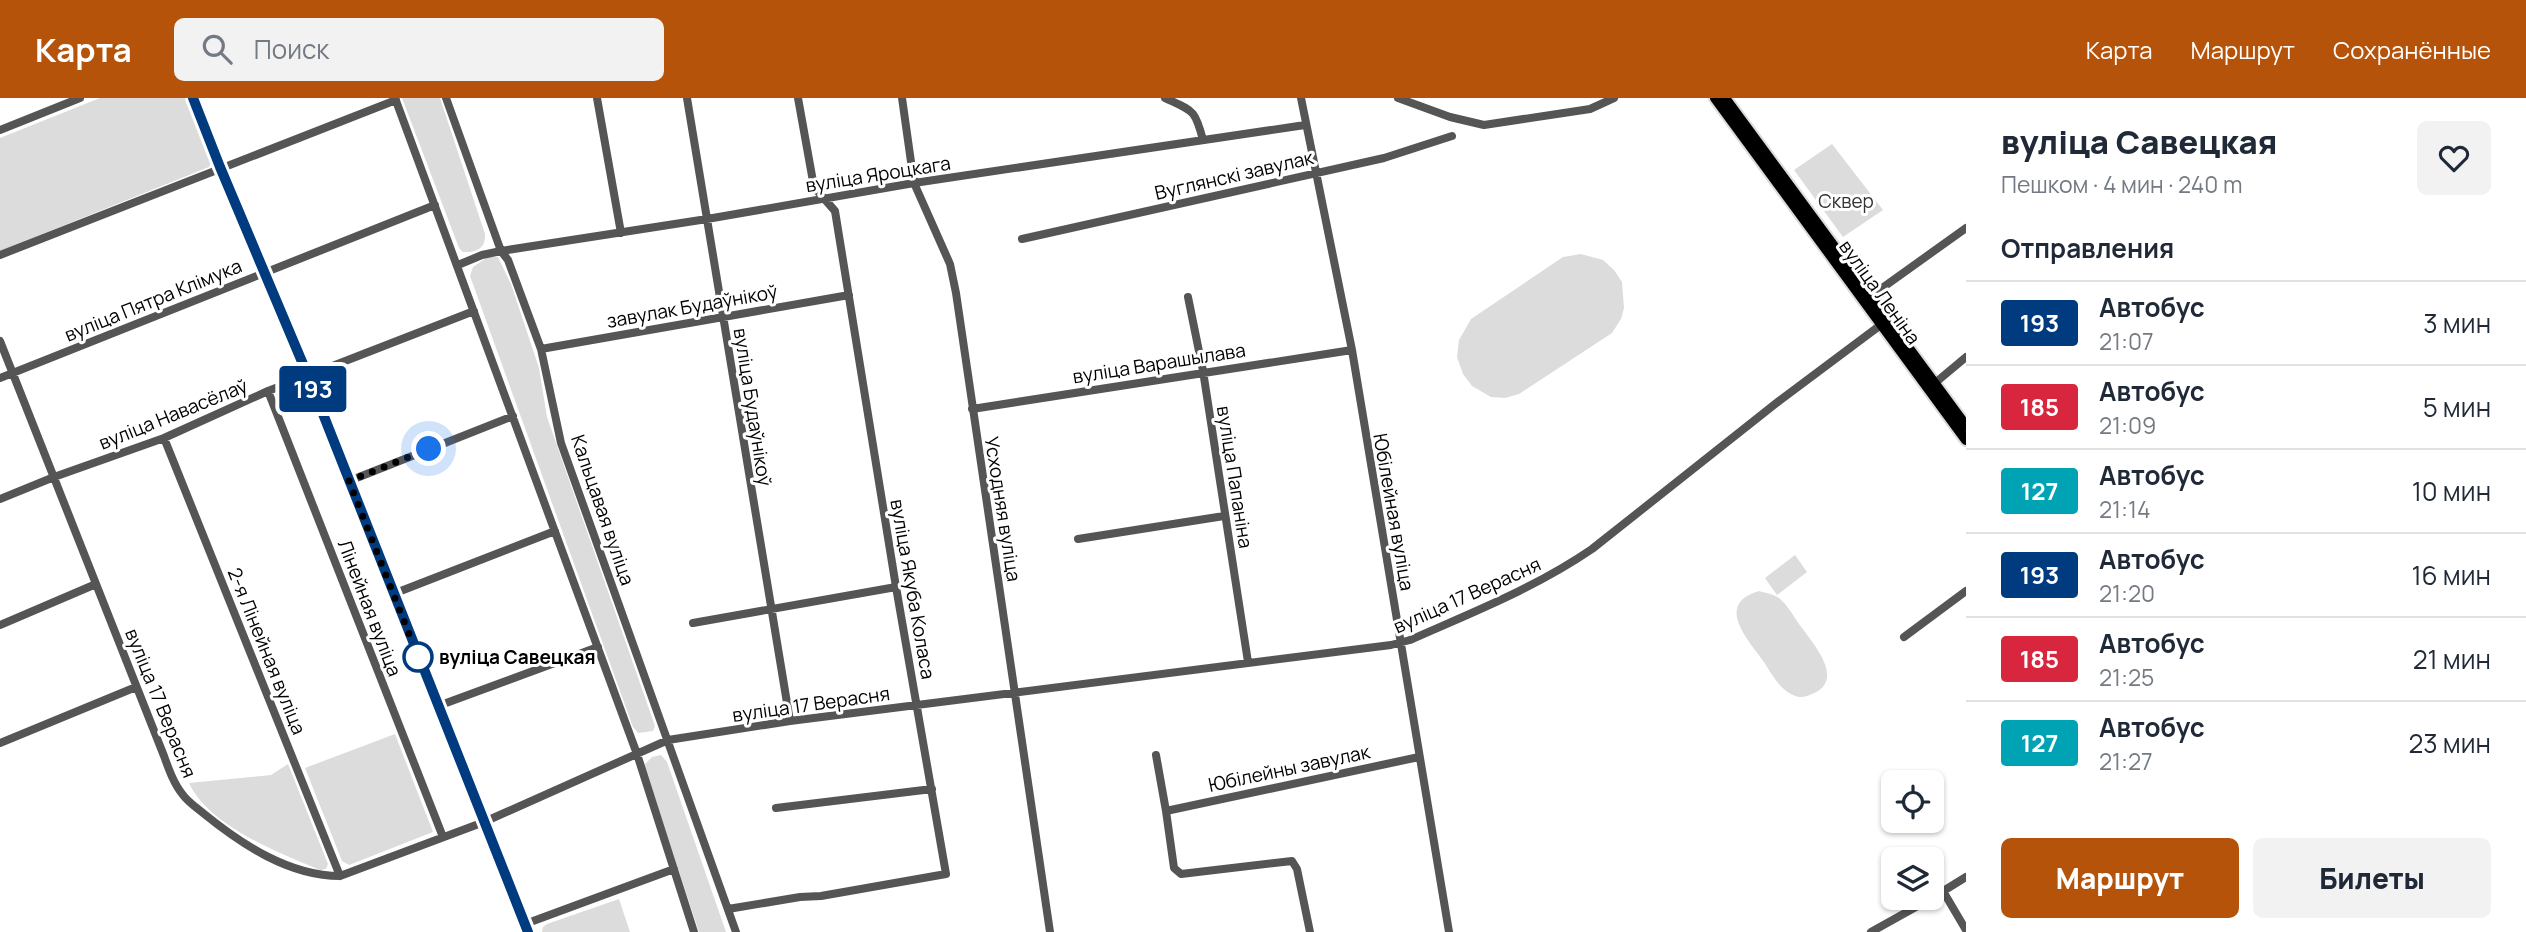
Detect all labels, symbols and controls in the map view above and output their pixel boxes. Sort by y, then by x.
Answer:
search box [174,18,664,81]
text: Карта [35,27,132,72]
icon: search [198,30,236,68]
text: Поиск [254,31,329,67]
text: Карта [2086,33,2153,66]
text: Маршрут [2191,33,2295,66]
text: Сохранённые [2333,33,2491,66]
text: вуліца Савецкая [2001,119,2277,164]
button: heart [2417,121,2491,195]
street label: Вуглянскі завулак [1152,144,1316,206]
street label: вуліца Яроцкага [804,150,952,198]
text: Пешком · 4 мин · 240 m [2001,168,2242,200]
park label: Сквер [1818,188,1874,214]
text: Отправления [2001,230,2174,266]
street label: вуліца Леніна [1833,235,1927,349]
street label: вуліца Пятра Клімука [60,253,246,347]
street label: завулак Будаўнікоў [605,278,779,334]
text: Автобус [2099,289,2205,325]
text: 3 мин [2423,305,2491,341]
text: 193 [2020,306,2059,339]
text: 21:07 [2099,325,2154,357]
street label: вуліца Будаўнікоў [728,326,778,488]
street label: вуліца Варашылава [1071,337,1247,389]
line badge: 193 [273,366,353,412]
street label: вуліца Навасёлаў [95,372,251,456]
text: 193 [293,372,333,405]
text: Автобус [2099,373,2205,409]
text: 5 мин [2423,389,2491,425]
text: 185 [2020,390,2059,423]
street label: вуліца Папаніна [1211,404,1259,550]
text: 21:09 [2099,409,2156,441]
your location [411,431,446,466]
street label: Кальцавая вуліца [565,431,641,589]
street label: Юбілейная вуліца [1367,431,1421,593]
street label: Усходняя вуліца [979,435,1027,583]
text: Автобус [2099,457,2205,493]
text: 10 мин [2412,473,2491,509]
text: 127 [2021,474,2058,507]
text: 21:14 [2099,493,2151,525]
street label: вуліца Якуба Коласа [884,497,942,681]
street label: Лінейная вуліца [332,536,408,680]
text: Автобус [2099,541,2205,577]
street label: вуліца 17 Верасня [1389,551,1545,639]
text: 16 мин [2411,557,2491,593]
text: 193 [2020,558,2059,591]
street label: 2-я Лінейная вуліца [222,564,312,738]
text: 21:20 [2099,577,2155,609]
street label: вуліца 17 Верасня [119,624,203,782]
text: Автобус [2099,625,2205,661]
text: 21 мин [2413,641,2491,677]
marker: вуліца Савецкая [403,642,433,672]
text: 185 [2020,642,2059,675]
place label: вуліца Савецкая [439,644,596,670]
text: 21:25 [2099,661,2154,693]
street label: вуліца 17 Верасня [731,680,891,728]
text: Автобус [2099,709,2205,745]
text: 23 мин [2408,725,2491,761]
text: 127 [2021,726,2058,759]
street label: Юбілейны завулак [1206,738,1373,798]
text: 21:27 [2099,745,2153,777]
map controls [1881,770,1944,910]
button: locate [1881,770,1944,833]
button: Маршрут [2001,838,2239,918]
button: Билеты [2253,838,2491,918]
button: layers [1881,847,1944,910]

